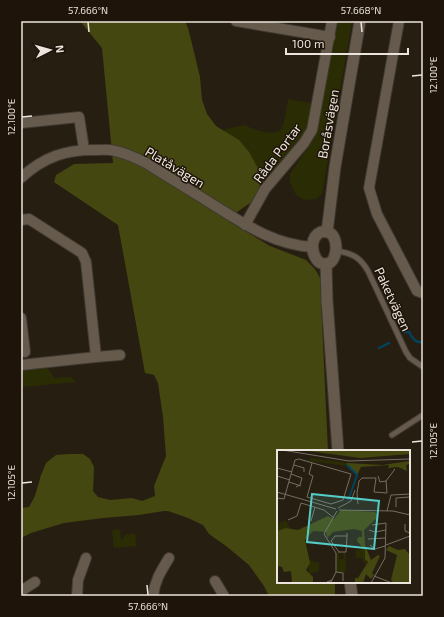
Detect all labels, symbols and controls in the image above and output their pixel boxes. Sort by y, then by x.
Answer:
text: 57.666°N [68,4,108,16]
text: 57.668°N [341,4,381,16]
north arrow [30,30,70,70]
scale bar [286,30,408,56]
text: 100 m [292,36,324,50]
text: N [54,44,67,54]
text: 12.100°E [427,56,439,93]
street label: Boråsvägen [314,88,342,160]
text: 12.100°E [5,98,17,135]
street label: Råda Portar [250,120,304,186]
street label: Platåvägen [142,143,208,191]
street label: Paketvägen [371,264,415,334]
text: 12.105°E [427,423,439,459]
inset map [277,450,410,583]
text: 12.105°E [5,465,17,501]
text: 57.666°N [128,600,168,612]

